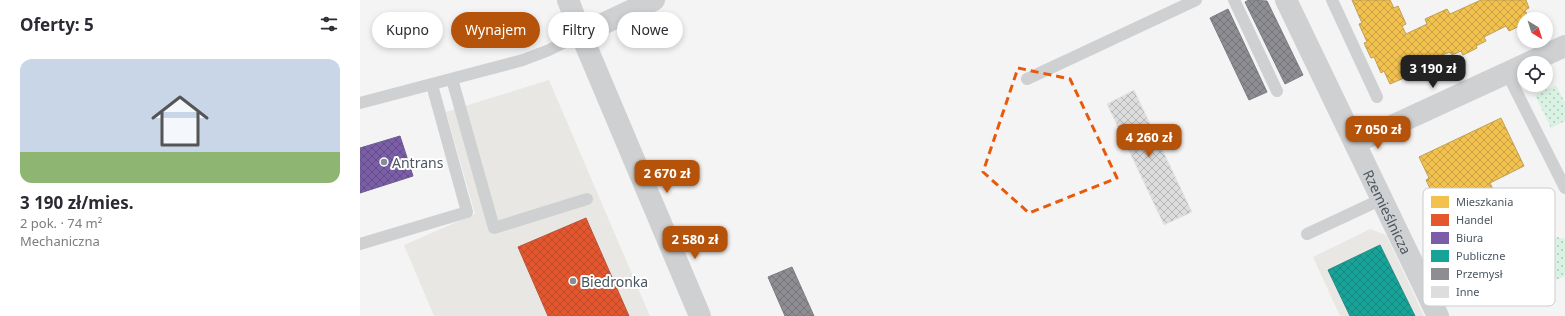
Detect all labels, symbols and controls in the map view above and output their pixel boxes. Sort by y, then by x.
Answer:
chip: Kupno [372,12,443,48]
chip: Wynajem [451,12,540,48]
chip: Filtry [548,12,609,48]
chip: Nowe [617,12,683,48]
north arrow [1517,12,1553,48]
map controls [1517,12,1553,92]
text: Oferty: 5 [20,13,94,36]
icon: filters [318,13,340,35]
pin: 3 190 zł [1392,55,1474,89]
button: locate [1517,56,1553,92]
text: 3 190 zł [1410,59,1456,77]
icon: home [144,85,216,157]
pin: 7 050 zł [1337,116,1419,150]
text: 7 050 zł [1355,120,1401,138]
pin: 4 260 zł [1108,124,1190,158]
text: 4 260 zł [1126,128,1172,146]
place label: Antrans [392,153,444,172]
marker: Antrans [379,157,389,167]
pin: 2 670 zł [626,160,708,194]
text: 2 670 zł [644,164,690,182]
street label: Rzemieślnicza [1359,166,1416,257]
legend [1423,188,1555,306]
text: 3 190 zł/mies. [20,191,133,214]
text: Mieszkania [1456,194,1513,209]
text: Handel [1456,212,1493,227]
text: 2 pok. · 74 m² [20,214,102,232]
pin: 2 580 zł [654,226,736,260]
text: 2 580 zł [672,230,718,248]
text: Biura [1456,230,1483,245]
text: Mechaniczna [20,232,100,250]
text: Publiczne [1456,248,1505,263]
text: Przemysł [1456,266,1503,281]
place label: Biedronka [581,272,648,291]
marker: Biedronka [568,276,578,286]
text: Inne [1456,284,1480,299]

